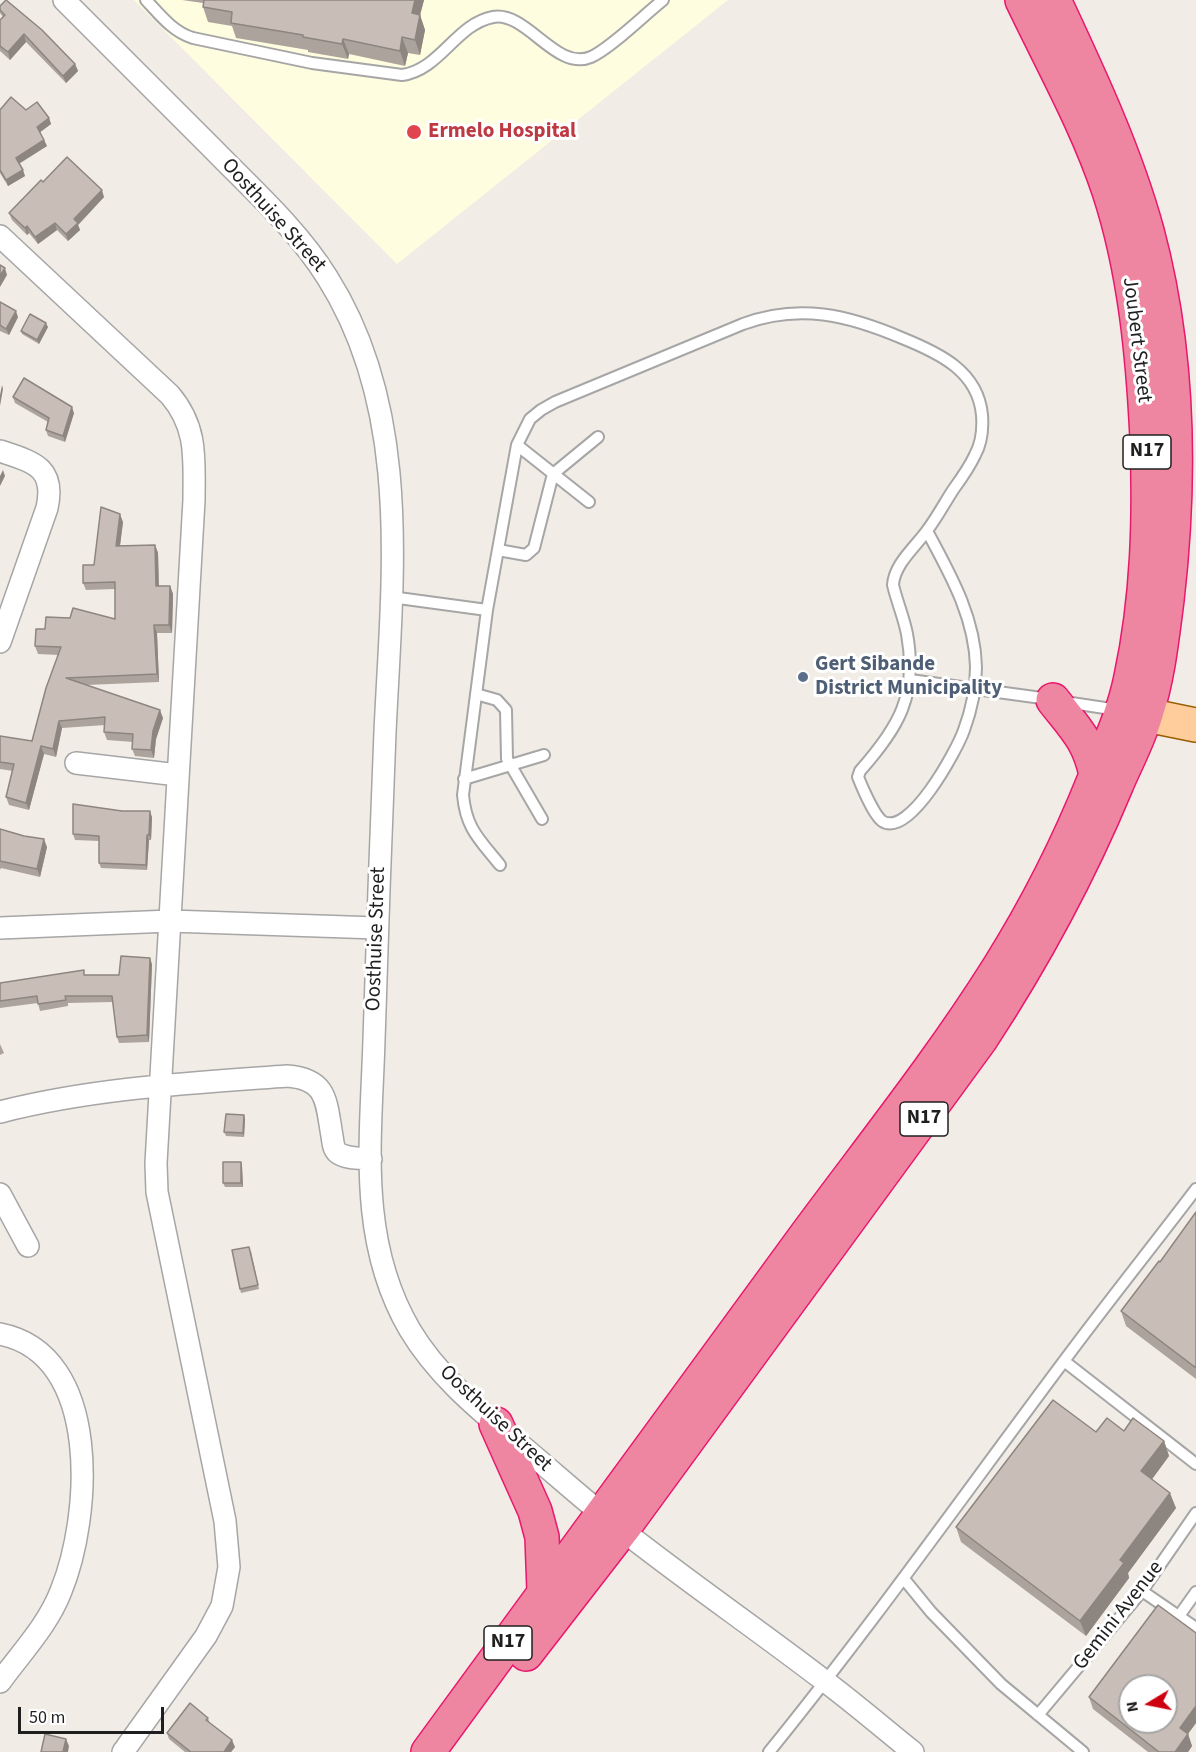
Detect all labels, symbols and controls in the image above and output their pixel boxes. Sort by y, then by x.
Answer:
place label: Ermelo Hospital [428,119,576,145]
marker: Ermelo Hospital [405,123,423,141]
street label: Oosthuise Street [215,154,331,278]
street label: Joubert Street [1116,276,1156,404]
road number: N17 [1123,435,1171,469]
place label: Gert Sibande District Municipality [815,652,1002,702]
marker: Gert Sibande District Municipality [796,670,810,684]
street label: Oosthuise Street [362,866,392,1012]
road number: N17 [900,1102,948,1136]
street label: Oosthuise Street [433,1360,557,1478]
street label: Gemini Avenue [1069,1556,1169,1676]
road number: N17 [484,1626,532,1660]
north arrow [1118,1674,1178,1734]
scale bar [21,1695,166,1733]
text: N [1120,1700,1144,1714]
text: 50 m [29,1705,65,1730]

